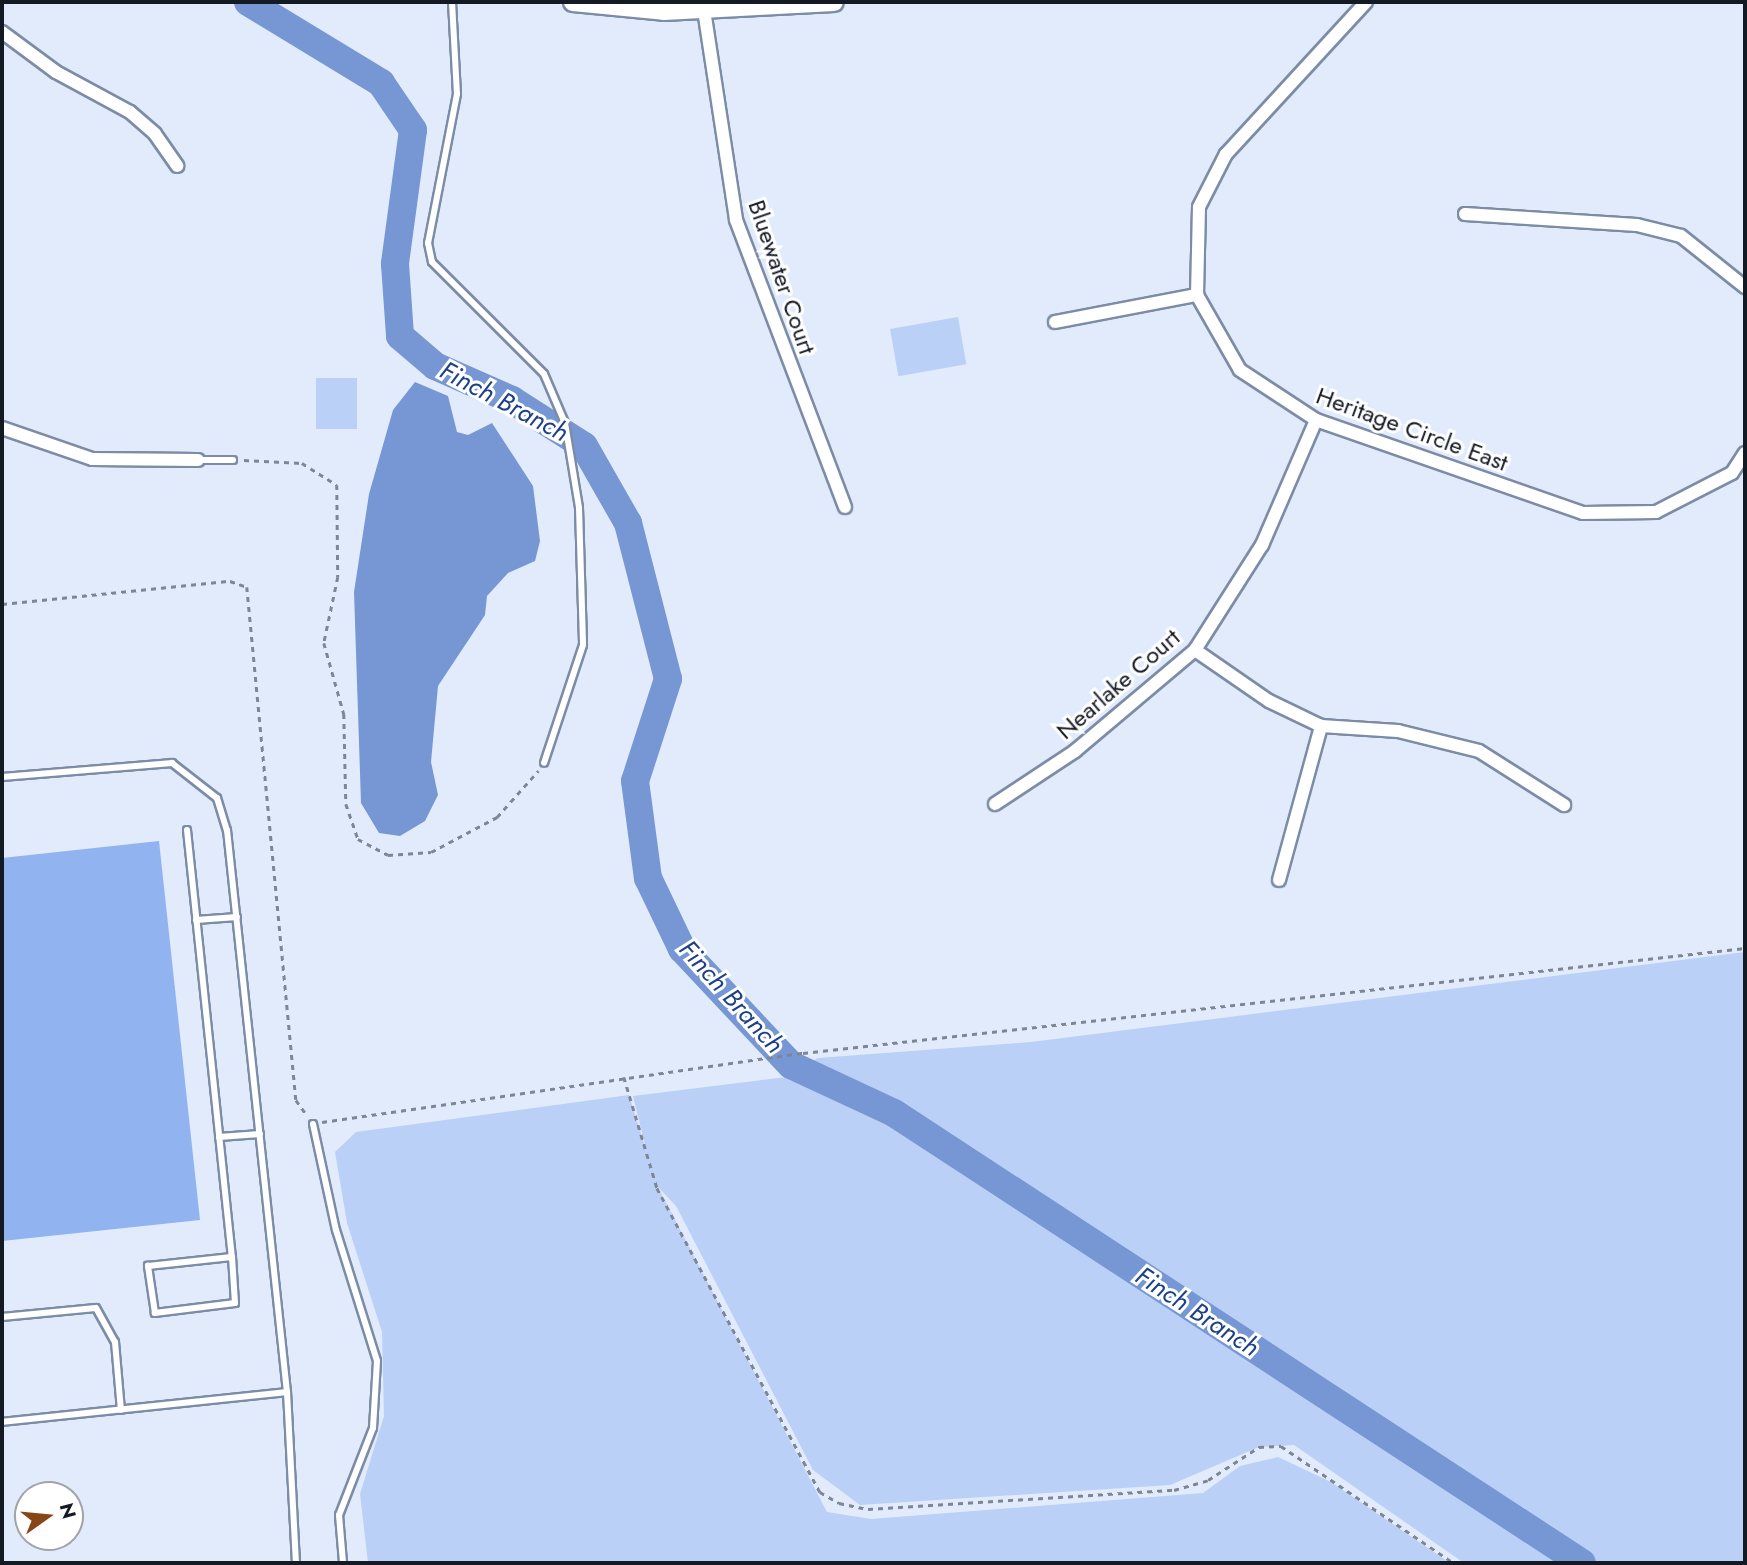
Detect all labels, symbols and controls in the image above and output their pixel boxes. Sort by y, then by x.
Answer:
street label: Bluewater Court [742,196,822,358]
water label: Finch Branch [434,355,574,449]
street label: Heritage Circle East [1312,381,1512,477]
street label: Nearlake Court [1051,623,1185,745]
water label: Finch Branch [672,934,790,1060]
water label: Finch Branch [1129,1260,1265,1364]
north arrow [14,1481,84,1551]
text: N [53,1500,83,1522]

